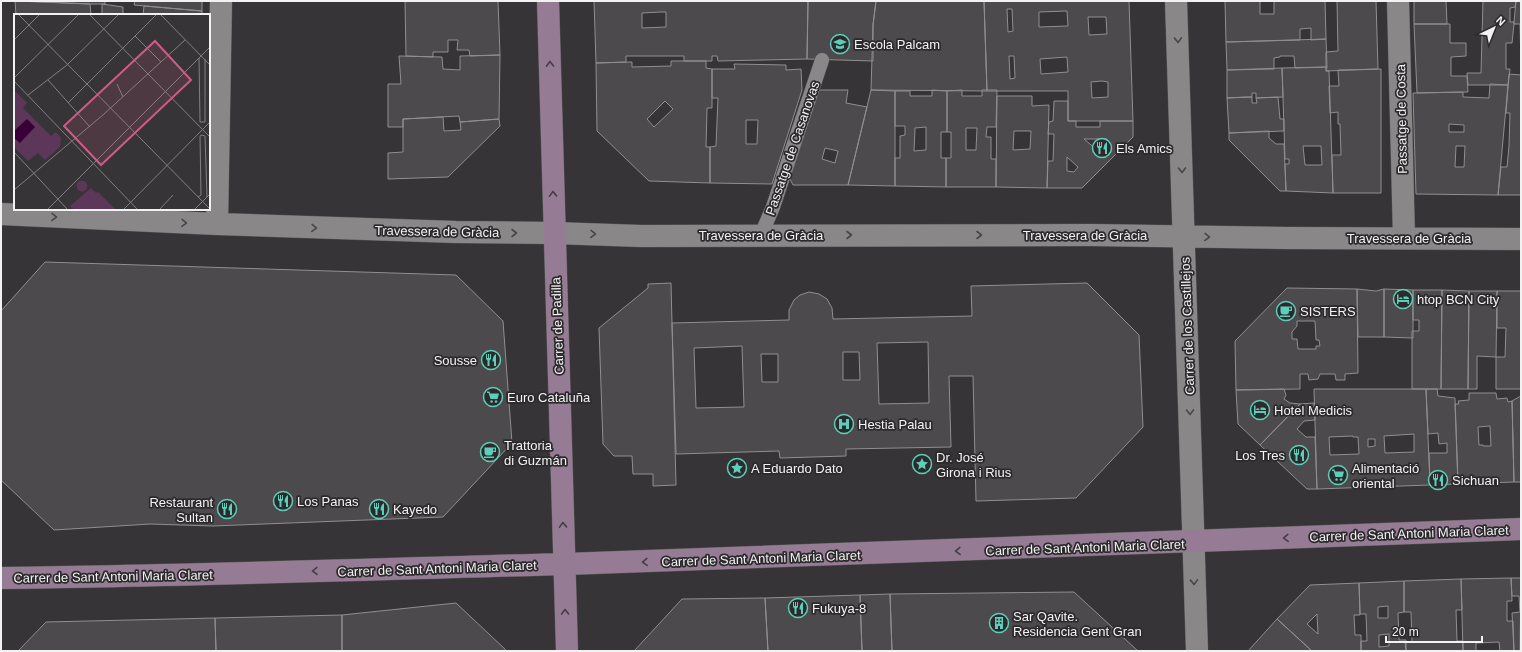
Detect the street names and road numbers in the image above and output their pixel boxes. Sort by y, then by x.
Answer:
street label: Passatge de Costa [1393,63,1410,174]
street label: Passatge de Casanovas [762,79,823,217]
street label: Travessera de Gràcia [375,223,500,240]
street label: Travessera de Gràcia [699,228,824,243]
street label: Travessera de Gràcia [1023,228,1148,243]
street label: Travessera de Gràcia [1347,231,1472,246]
street label: Carrer de los Castillejos [1178,256,1197,395]
street label: Carrer de Padilla [548,276,567,375]
street label: Carrer de Sant Antoni Maria Claret [1309,523,1509,544]
street label: Carrer de Sant Antoni Maria Claret [985,537,1185,558]
street label: Carrer de Sant Antoni Maria Claret [661,548,861,569]
street label: Carrer de Sant Antoni Maria Claret [337,558,537,579]
street label: Carrer de Sant Antoni Maria Claret [13,567,213,586]

